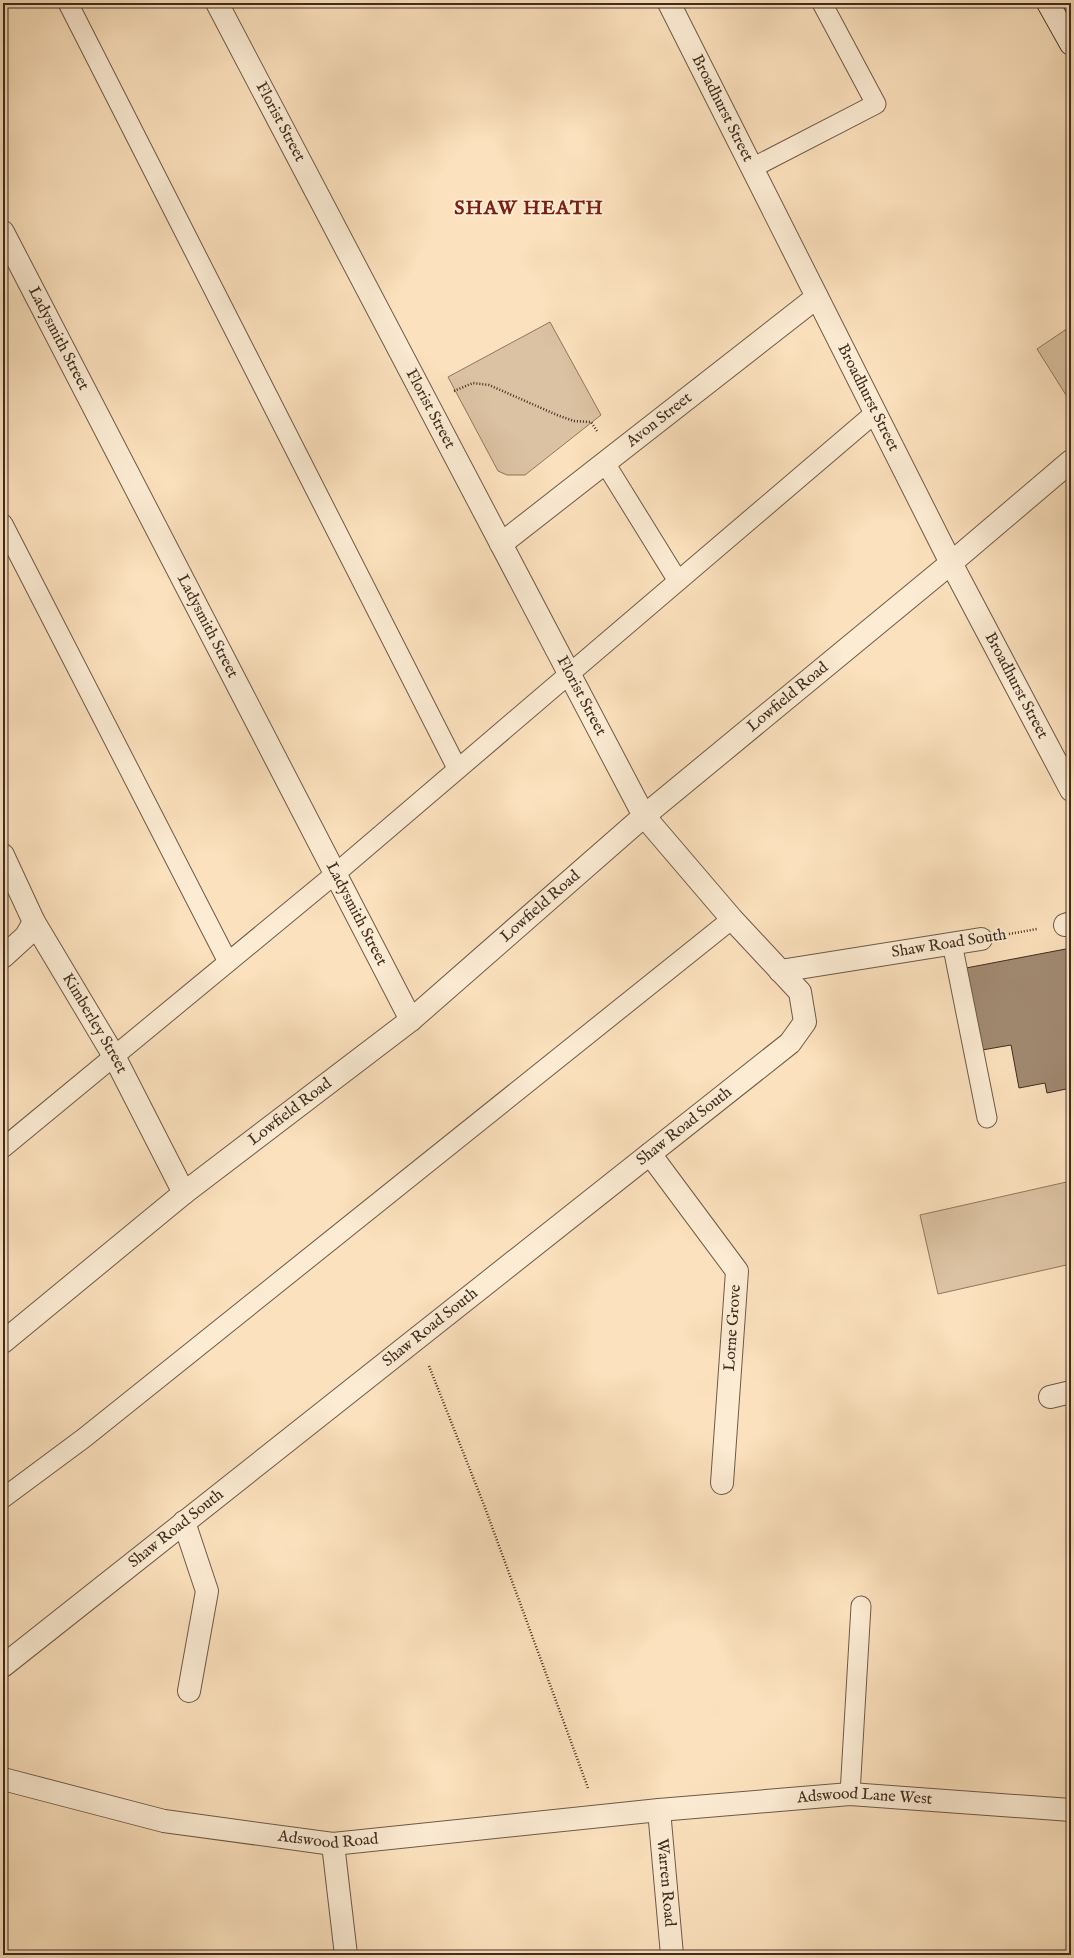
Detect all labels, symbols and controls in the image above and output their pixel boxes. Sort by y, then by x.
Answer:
street label: Broadhurst Street [687,51,758,166]
street label: Florist Street [251,79,310,166]
district label: SHAW HEATH [454,196,604,221]
street label: Ladysmith Street [23,283,94,394]
street label: Broadhurst Street [832,341,903,455]
street label: Florist Street [401,366,460,453]
street label: Avon Street [622,388,697,453]
street label: Ladysmith Street [172,571,242,682]
street label: Broadhurst Street [980,629,1053,743]
street label: Florist Street [552,653,611,740]
street label: Lowfield Road [743,658,833,737]
street label: Ladysmith Street [321,859,391,970]
street label: Lowfield Road [496,866,585,947]
street label: Shaw Road South [890,925,1008,963]
street label: Kimberley Street [57,970,132,1077]
street label: Lowfield Road [245,1074,336,1150]
street label: Shaw Road South [633,1082,736,1171]
street label: Shaw Road South [379,1284,482,1372]
street label: Lorne Grove [720,1284,746,1372]
street label: Shaw Road South [125,1485,228,1573]
street label: Adswood Lane West [795,1784,933,1810]
street label: Adswood Road [276,1826,380,1854]
street label: Warren Road [652,1838,679,1928]

